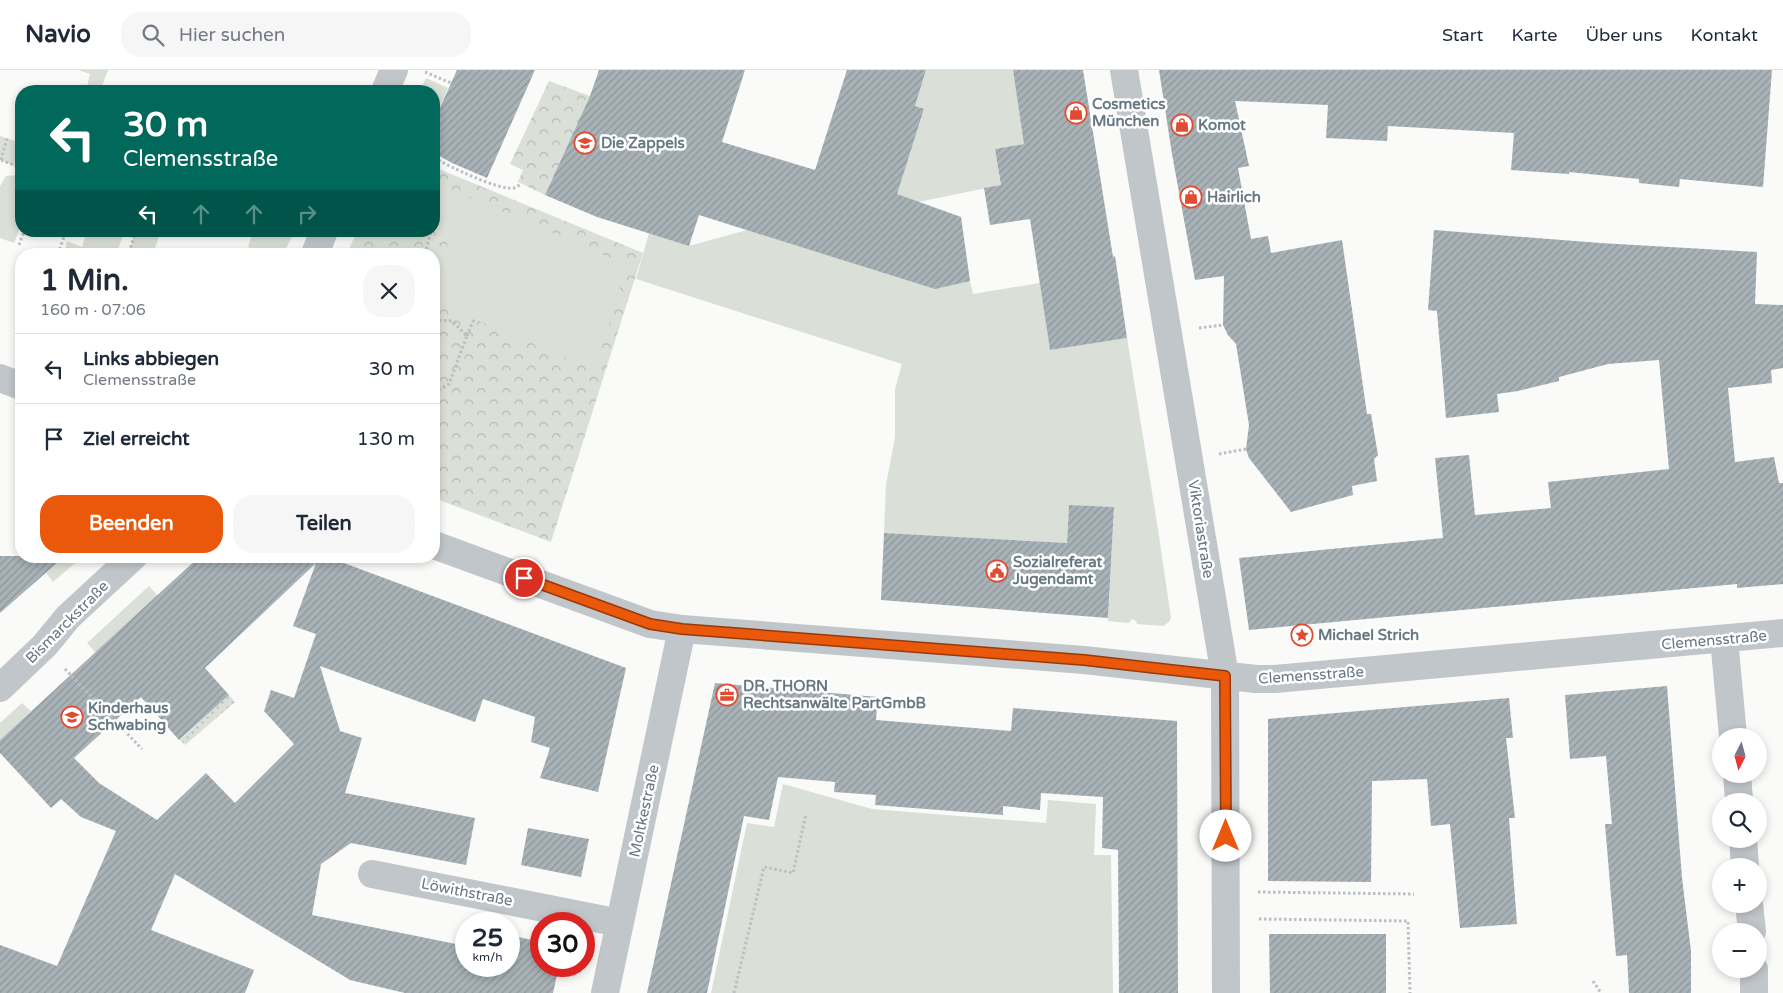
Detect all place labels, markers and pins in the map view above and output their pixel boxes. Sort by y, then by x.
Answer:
place label: Cosmetics München [1092,95,1165,130]
shop icon: Cosmetics München [1064,101,1088,125]
shop icon: Komot [1170,113,1194,137]
place label: Komot [1198,116,1246,134]
school or university icon: Die Zappels [573,131,597,155]
place label: Die Zappels [601,134,685,153]
shop icon: Hairlich [1179,185,1203,209]
place label: Hairlich [1207,188,1261,206]
place label: Sozialreferat Jugendamt [1012,553,1103,589]
pin [503,557,545,599]
public building icon: Sozialreferat Jugendamt [985,559,1009,583]
place icon: Michael Strich [1290,623,1314,647]
place label: Michael Strich [1318,626,1419,644]
place label: DR. THORN Rechtsanwälte PartGmbB [743,677,926,712]
office icon: DR. THORN Rechtsanwälte PartGmbB [715,683,739,707]
place label: Kinderhaus Schwabing [88,699,168,735]
school or university icon: Kinderhaus Schwabing [60,705,84,729]

